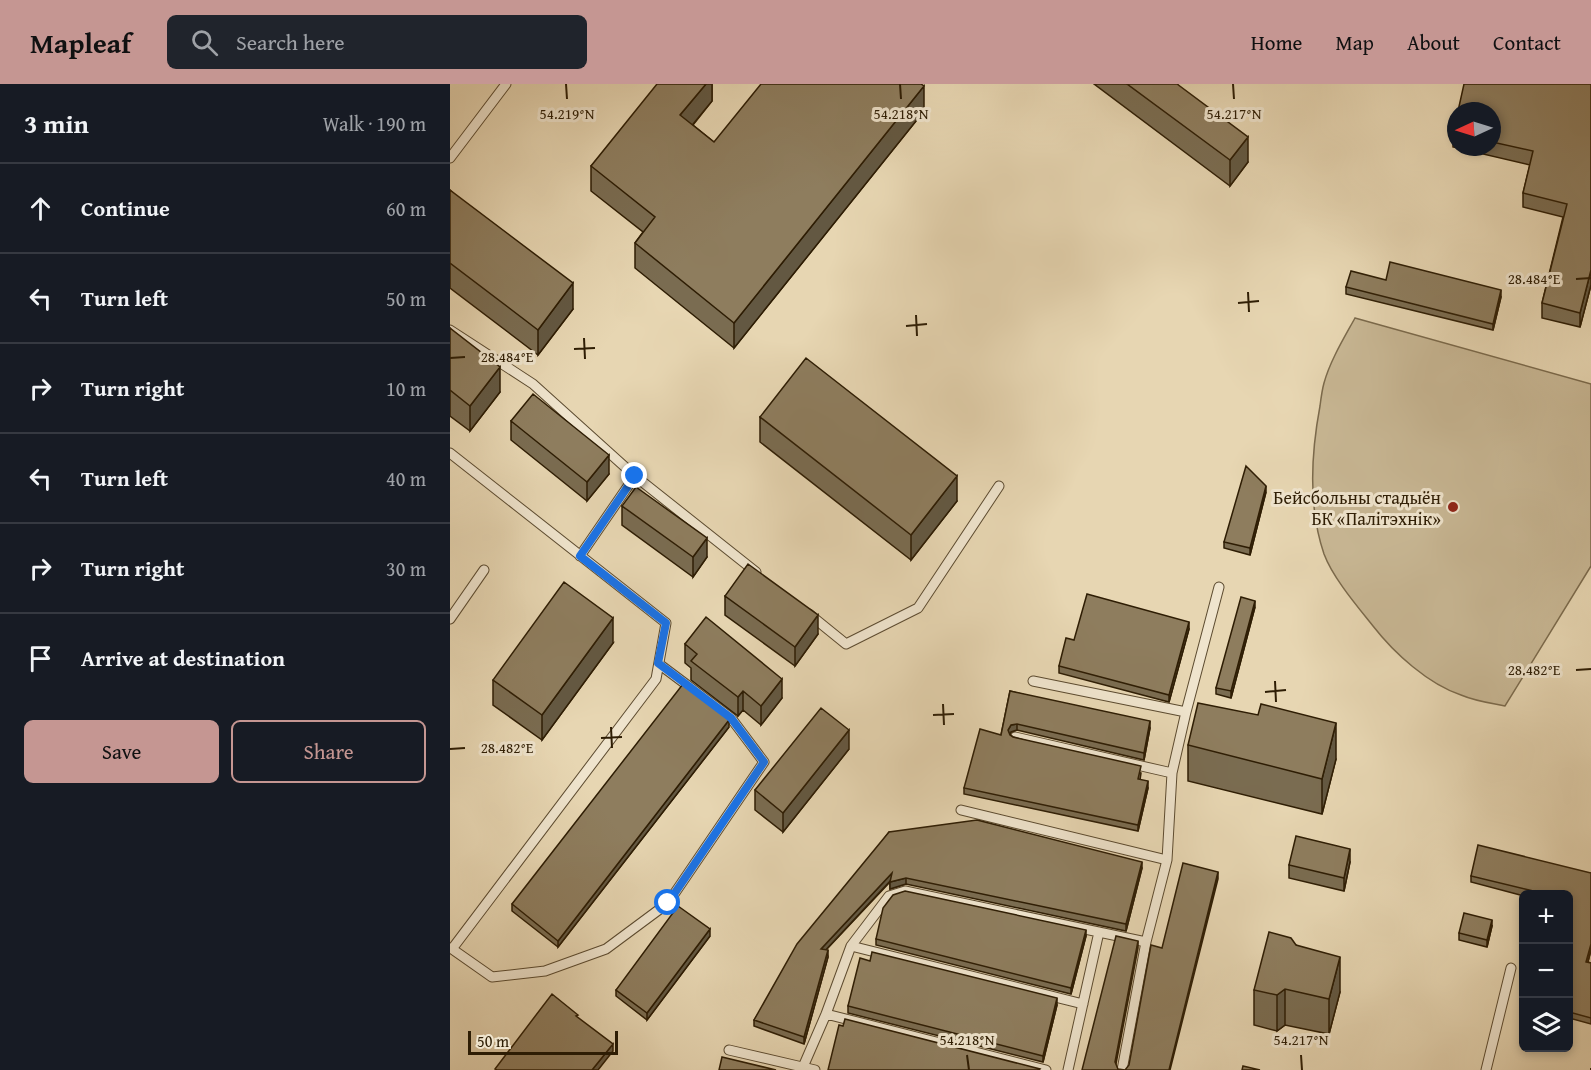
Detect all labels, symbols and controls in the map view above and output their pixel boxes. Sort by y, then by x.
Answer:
search box [167,15,587,69]
text: Mapleaf [30,22,131,63]
icon: search [188,26,221,59]
text: Search here [236,26,345,58]
text: Home [1251,27,1302,58]
text: Map [1335,27,1374,58]
text: About [1407,27,1460,58]
text: Contact [1493,27,1561,58]
north arrow [1447,102,1501,156]
text: 54.219°N [540,103,595,124]
text: 54.218°N [874,103,929,124]
text: 54.217°N [1207,103,1262,124]
text: 3 min [24,104,89,143]
text: Walk · 190 m [323,109,426,138]
icon: ahead [24,192,57,225]
text: Continue [81,192,170,224]
text: 60 m [386,194,426,223]
text: 28.484°E [1508,268,1561,289]
icon: left [24,282,57,315]
text: Turn left [81,282,168,314]
text: 50 m [386,284,426,313]
text: 28.484°E [481,346,534,367]
icon: right [24,372,57,405]
text: Turn right [81,372,184,404]
text: 10 m [386,374,426,403]
icon: left [24,462,57,495]
text: Turn left [81,462,168,494]
route end [621,462,647,488]
text: 40 m [386,464,426,493]
place label: Бейсбольны стадыён БК «Палітэхнік» [1273,484,1441,532]
marker: Бейсбольны стадыён БК «Палітэхнік» [1446,500,1460,514]
icon: right [24,552,57,585]
text: Turn right [81,552,184,584]
text: 30 m [386,554,426,583]
icon: arrive [24,642,57,675]
text: Arrive at destination [81,642,285,674]
text: 28.482°E [1508,659,1561,680]
button: Save [24,720,219,783]
button: Share [231,720,426,783]
text: 28.482°E [481,737,534,758]
route start [654,889,680,915]
map controls [1519,890,1573,1052]
button: + [1519,890,1573,944]
button: − [1519,944,1573,998]
button: layers [1519,998,1573,1052]
scale bar [468,1028,618,1056]
text: 50 m [477,1029,509,1053]
text: 54.218°N [940,1029,995,1050]
text: 54.217°N [1274,1029,1329,1050]

